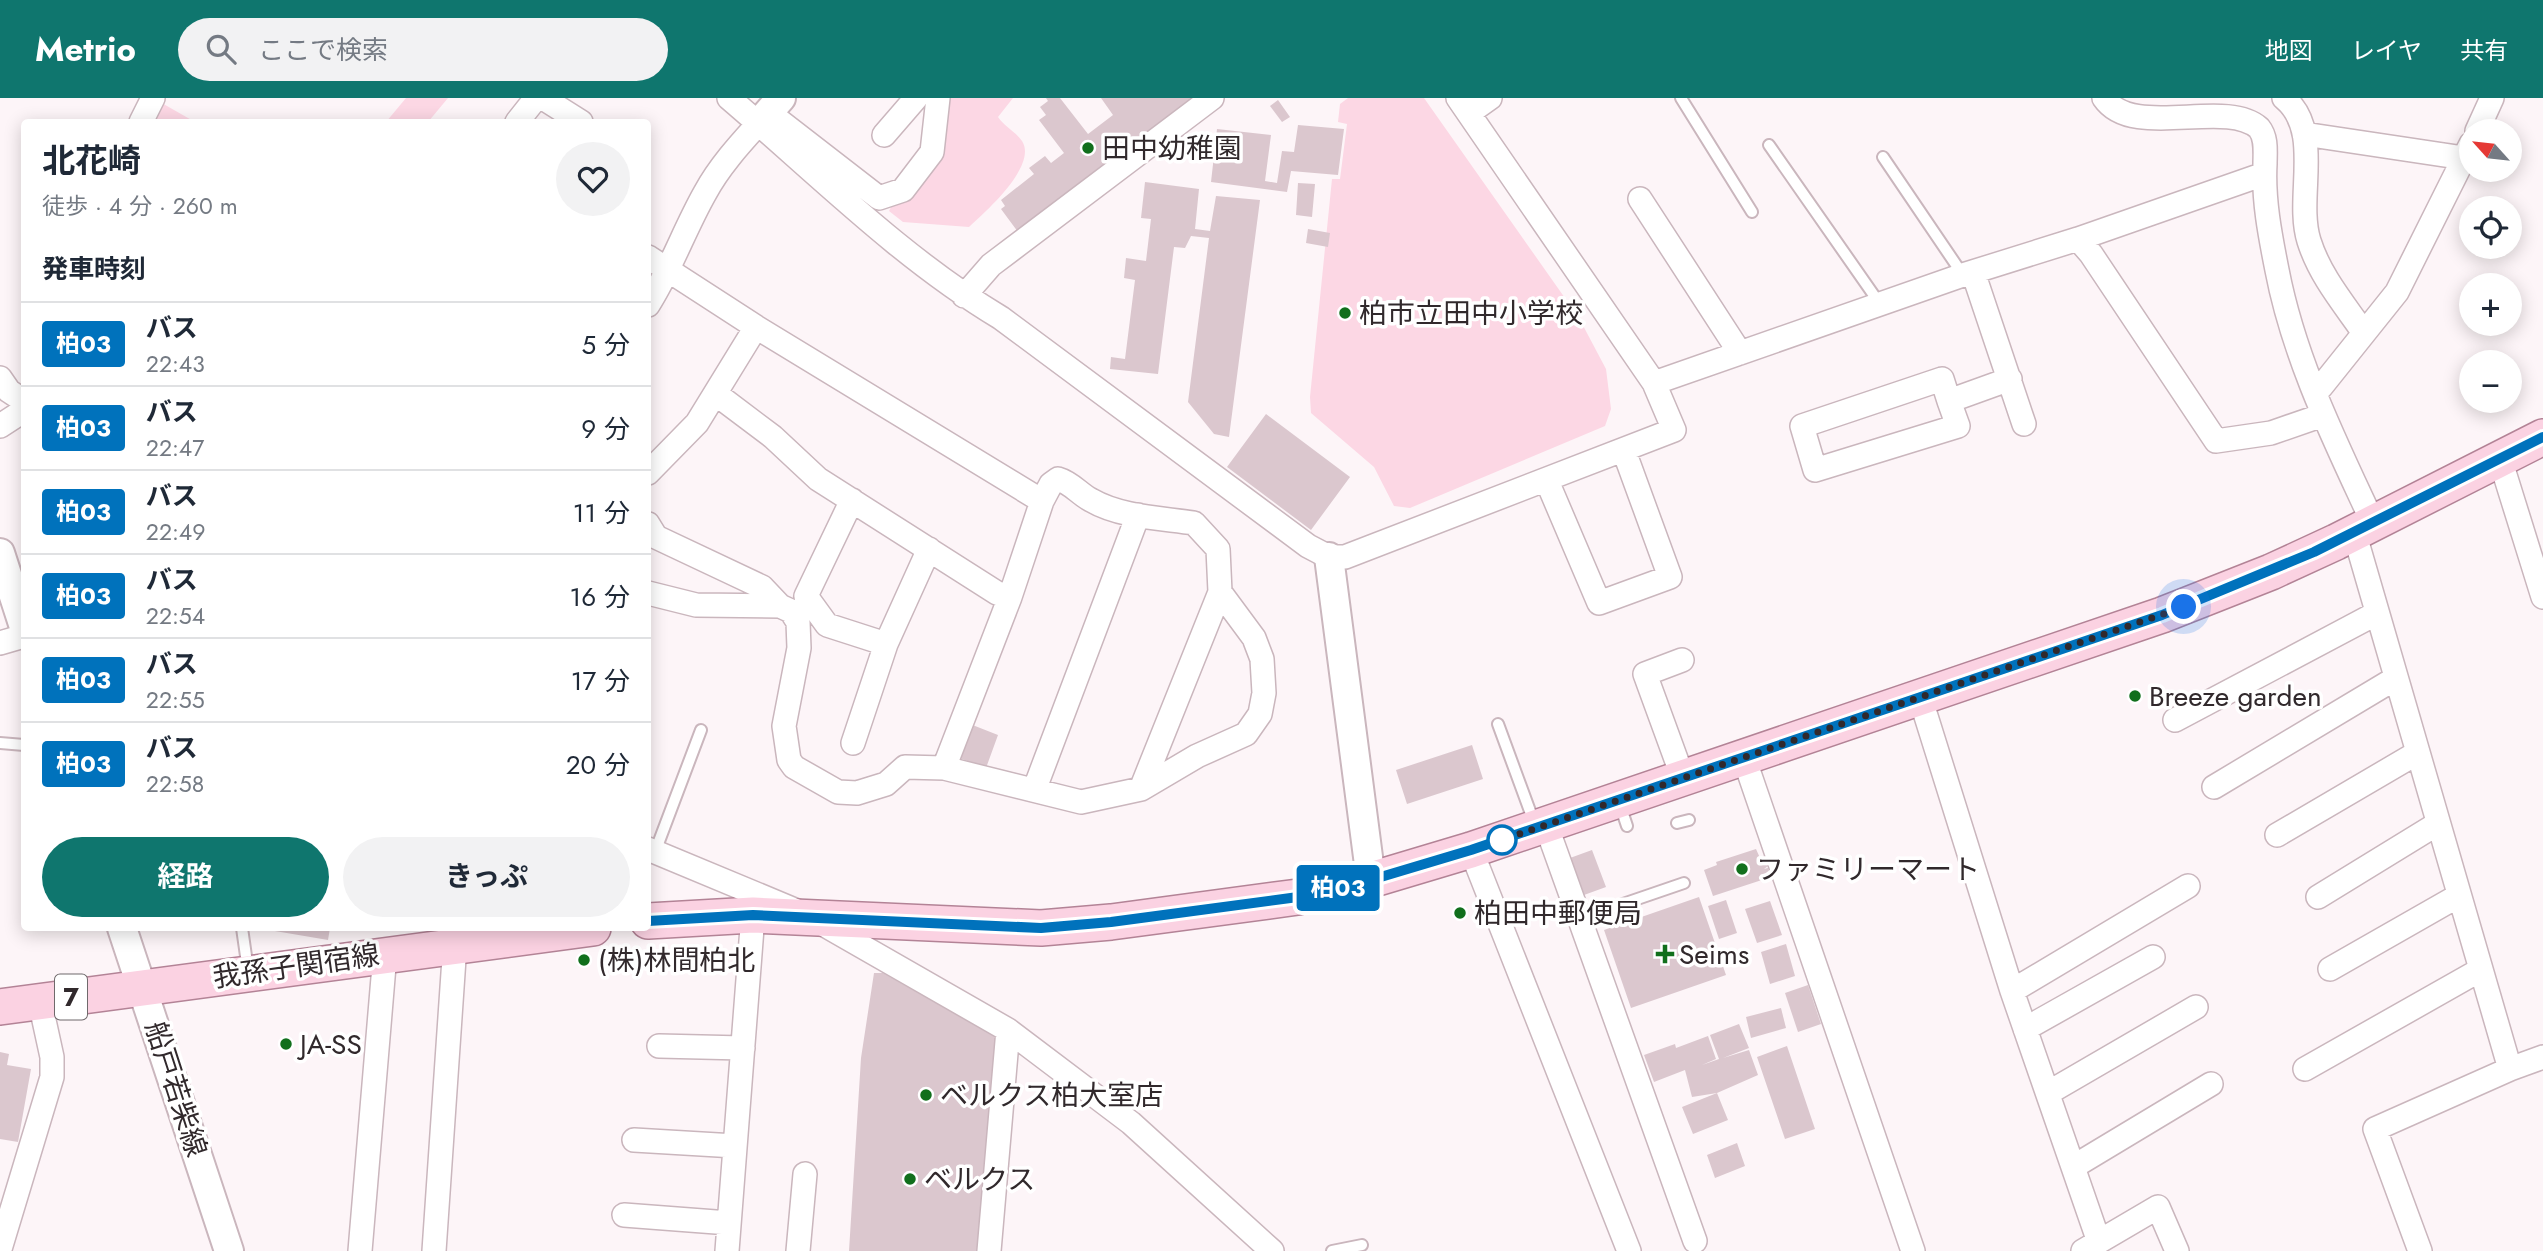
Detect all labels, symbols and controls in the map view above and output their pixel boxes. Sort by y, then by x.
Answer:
search box [178,18,668,81]
text: Metrio [35,26,136,73]
icon: search [202,30,240,68]
text: ここで検索 [258,31,388,69]
text: 地図 [2265,33,2313,68]
text: レイヤ [2351,33,2422,68]
text: 共有 [2460,33,2508,68]
north arrow [2459,119,2522,182]
map controls [2459,119,2522,413]
place label: 田中幼稚園 [1102,128,1242,169]
text: 北花崎 [42,137,141,184]
marker: 田中幼稚園 [1080,140,1096,156]
button: heart [556,142,630,216]
text: 徒歩 · 4 分 · 260 m [42,189,238,223]
button: locate [2459,196,2522,259]
text: 発車時刻 [42,250,146,288]
button: + [2459,273,2522,336]
place label: 柏市立田中小学校 [1359,293,1583,334]
marker: 柏市立田中小学校 [1337,305,1353,321]
text: バス [146,309,198,347]
text: 柏03 [56,326,111,361]
text: 5 分 [582,326,630,364]
text: 22:43 [146,347,205,381]
button: − [2459,350,2522,413]
text: バス [146,393,198,431]
text: 柏03 [56,410,111,445]
text: 9 分 [581,410,630,448]
text: 22:47 [146,431,204,465]
text: バス [146,477,198,515]
text: 柏03 [56,494,111,529]
text: 11 分 [573,494,630,532]
text: 22:49 [146,515,206,549]
text: バス [146,561,198,599]
text: 柏03 [56,578,111,613]
text: 16 分 [570,578,630,616]
your location [2166,589,2201,624]
text: 22:54 [146,599,205,633]
text: バス [146,645,198,683]
text: 柏03 [56,662,111,697]
text: 17 分 [571,662,630,700]
place label: Breeze garden [2149,676,2322,717]
text: 22:55 [146,683,205,717]
marker: Breeze garden [2127,688,2143,704]
text: バス [146,729,198,767]
text: 柏03 [56,746,111,781]
text: 20 分 [566,746,630,784]
text: 22:58 [146,767,204,801]
unlabelled marker [1487,825,1517,855]
button: 経路 [42,837,329,917]
button: きっぷ [343,837,630,917]
place label: ファミリーマート [1756,849,1980,890]
marker: ファミリーマート [1734,861,1750,877]
line badge: 柏03 [1298,865,1378,911]
text: 柏03 [1311,870,1365,905]
place label: 柏田中郵便局 [1474,893,1642,934]
marker: 柏田中郵便局 [1452,905,1468,921]
street label: 我孫子関宿線 [210,934,382,998]
place label: Seims [1679,934,1749,975]
place label: (株)林間柏北 [598,940,755,981]
marker: Seims [1657,946,1673,962]
marker: (株)林間柏北 [576,952,592,968]
road number: 7 [55,974,87,1020]
street label: 船戸若柴線 [135,1016,217,1162]
place label: JA-SS [296,1024,362,1065]
marker: JA-SS [278,1036,294,1052]
place label: ベルクス柏大室店 [940,1075,1163,1116]
marker: ベルクス柏大室店 [918,1087,934,1103]
place label: ベルクス [924,1159,1035,1200]
marker: ベルクス [902,1171,918,1187]

